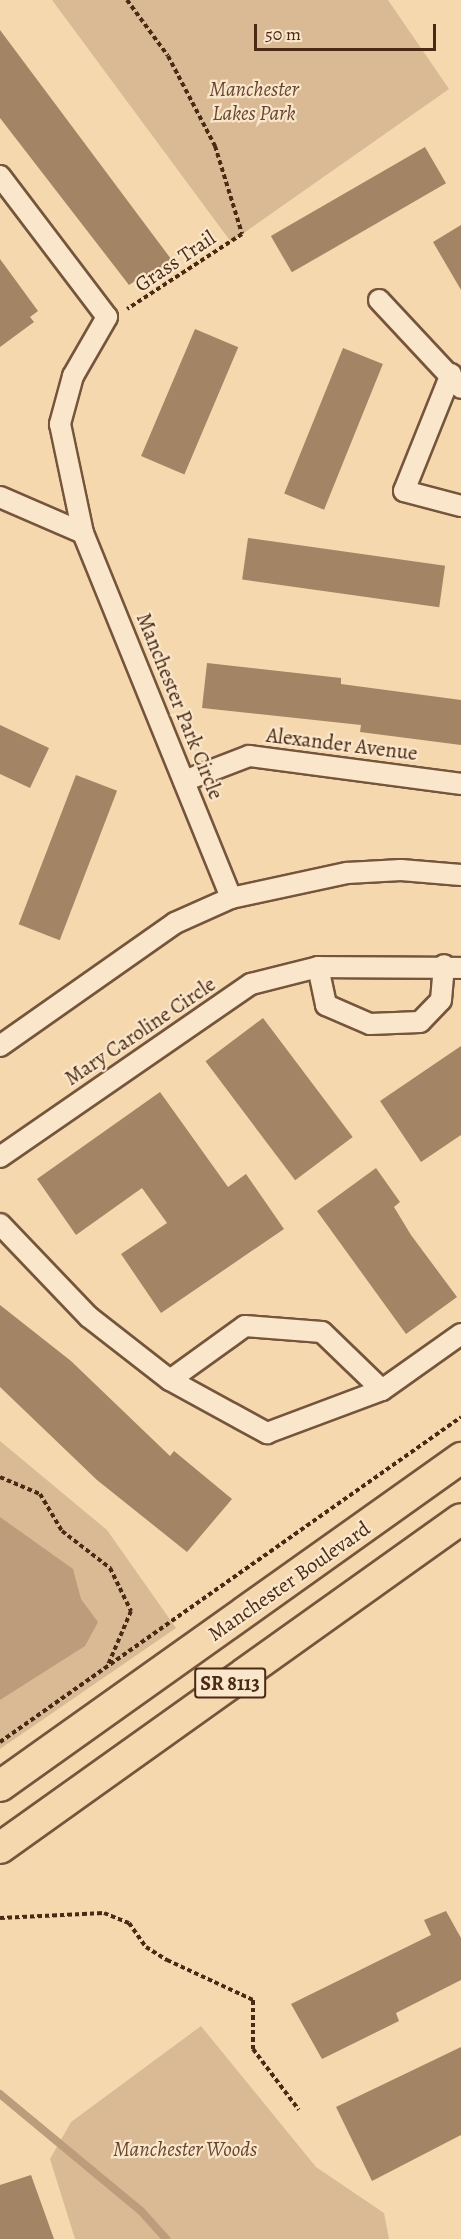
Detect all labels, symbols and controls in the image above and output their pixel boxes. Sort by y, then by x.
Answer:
scale bar [257,12,438,50]
text: 50 m [265,22,301,46]
park label: Manchester Lakes Park [209,76,299,126]
street label: Grass Trail [130,225,220,297]
street label: Manchester Park Circle [131,609,229,803]
street label: Alexander Avenue [265,722,419,766]
street label: Mary Caroline Circle [60,971,220,1091]
street label: Manchester Boulevard [203,1516,375,1646]
road number: SR 8113 [194,1666,266,1700]
park label: Manchester Woods [113,2136,257,2162]

